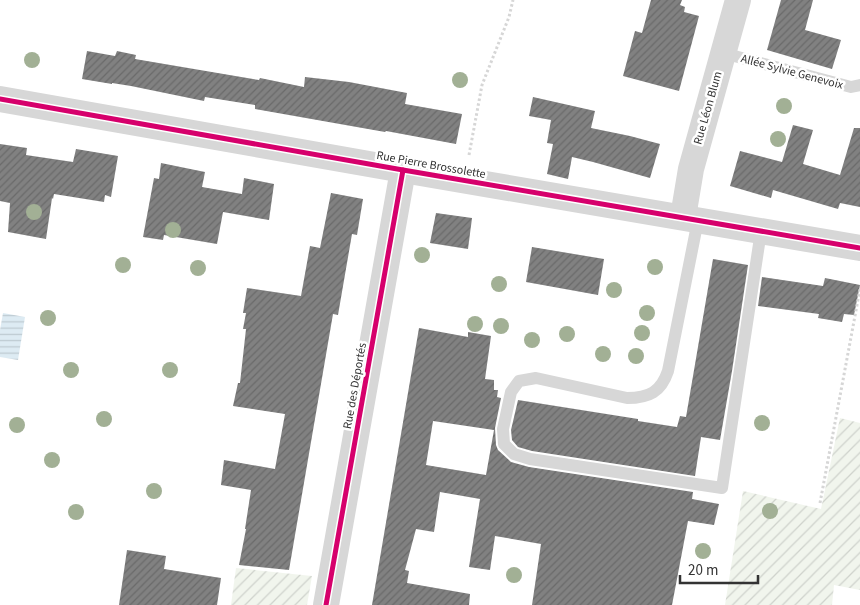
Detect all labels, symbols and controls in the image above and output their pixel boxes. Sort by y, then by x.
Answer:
street label: Allée Sylvie Genevoix [739,50,846,94]
street label: Rue Léon Blum [689,69,727,147]
street label: Rue Pierre Brossolette [375,147,487,183]
street label: Rue des Déportés [339,342,371,430]
scale bar [680,552,758,584]
text: 20 m [688,560,718,581]

